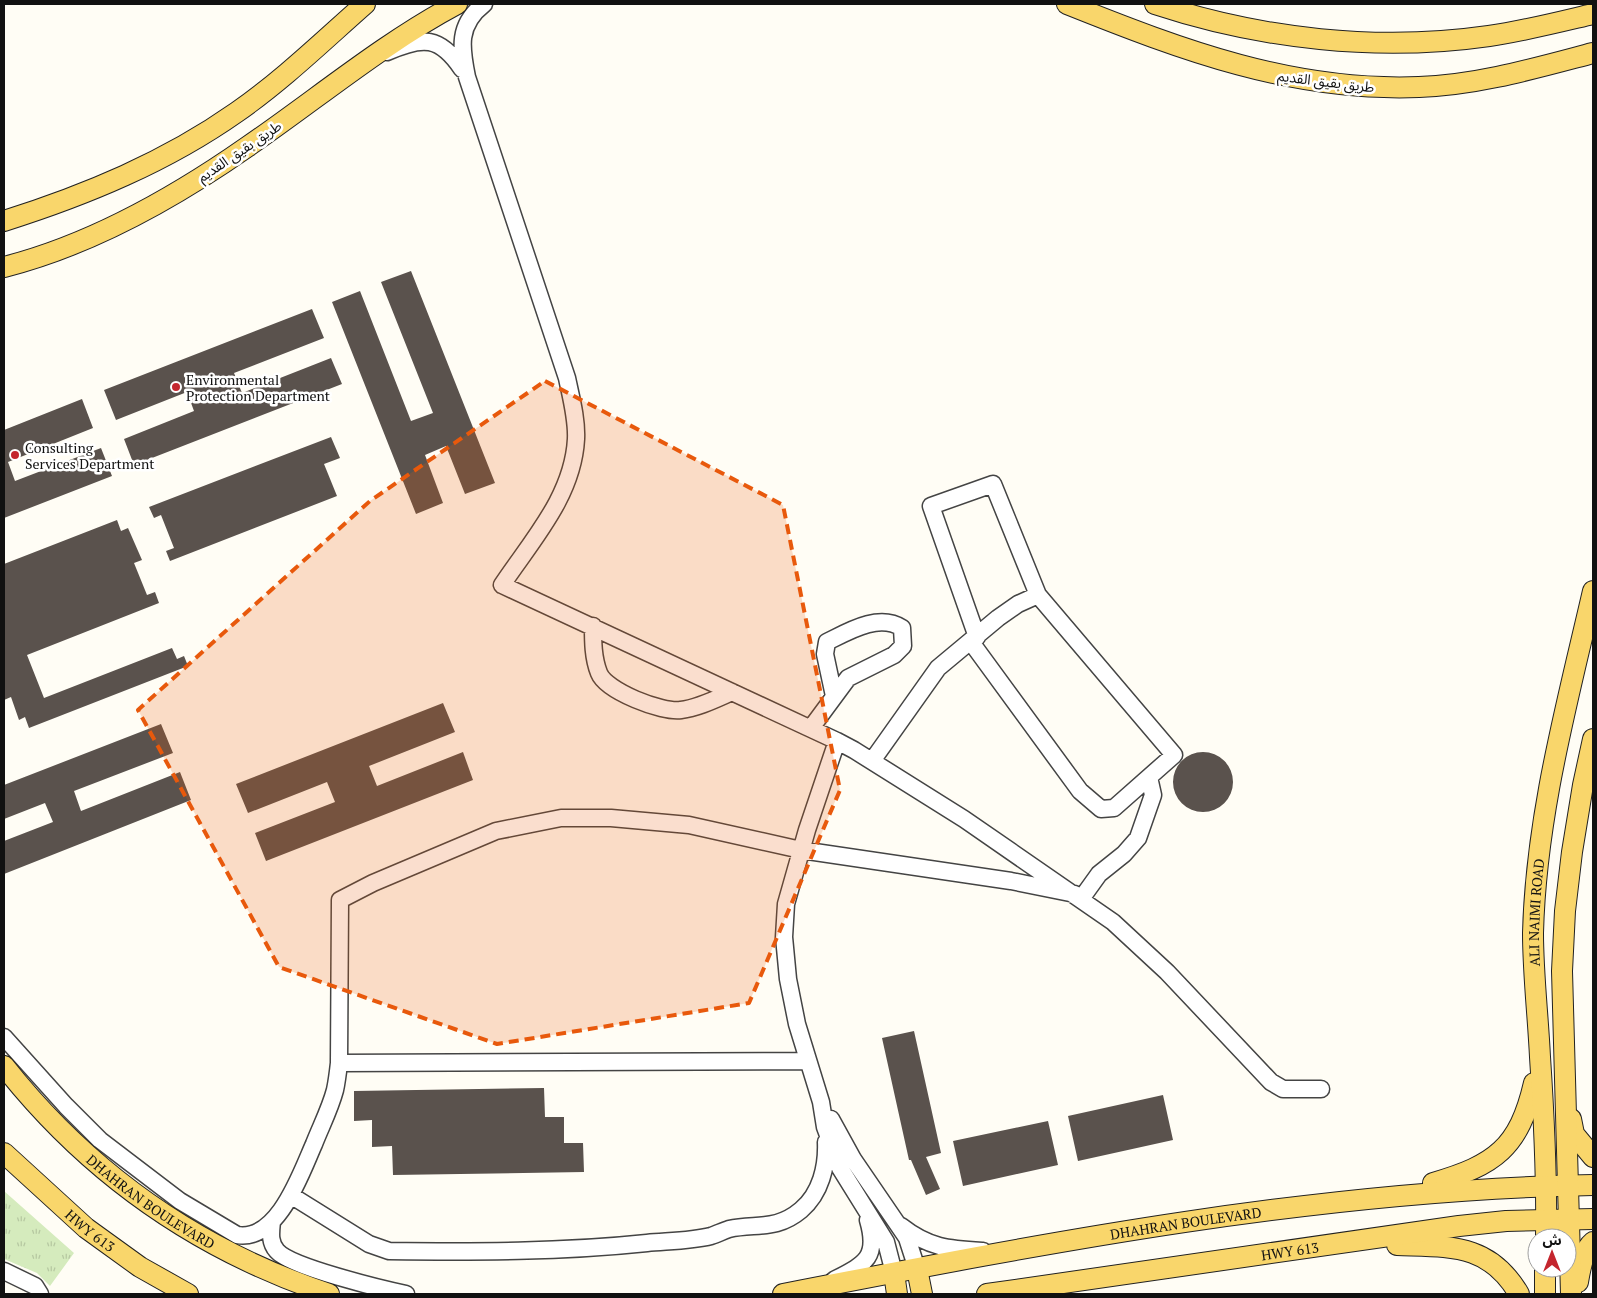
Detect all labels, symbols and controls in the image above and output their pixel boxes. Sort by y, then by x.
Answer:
street label: طريق بقيق القديم [1276,66,1376,98]
street label: طريق بقيق القديم [193,116,286,188]
place label: Environmental Protection Department [186,370,331,405]
marker: Environmental Protection Department [170,381,182,393]
place label: Consulting Services Department [25,438,155,473]
marker: Consulting Services Department [9,449,21,461]
street label: ALI NAIMI ROAD [1523,857,1548,967]
street label: DHAHRAN BOULEVARD [83,1150,219,1253]
street label: DHAHRAN BOULEVARD [1109,1202,1263,1243]
street label: HWY 613 [62,1205,119,1256]
north arrow [1527,1228,1577,1278]
text: ش [1542,1230,1562,1249]
street label: HWY 613 [1260,1237,1320,1264]

